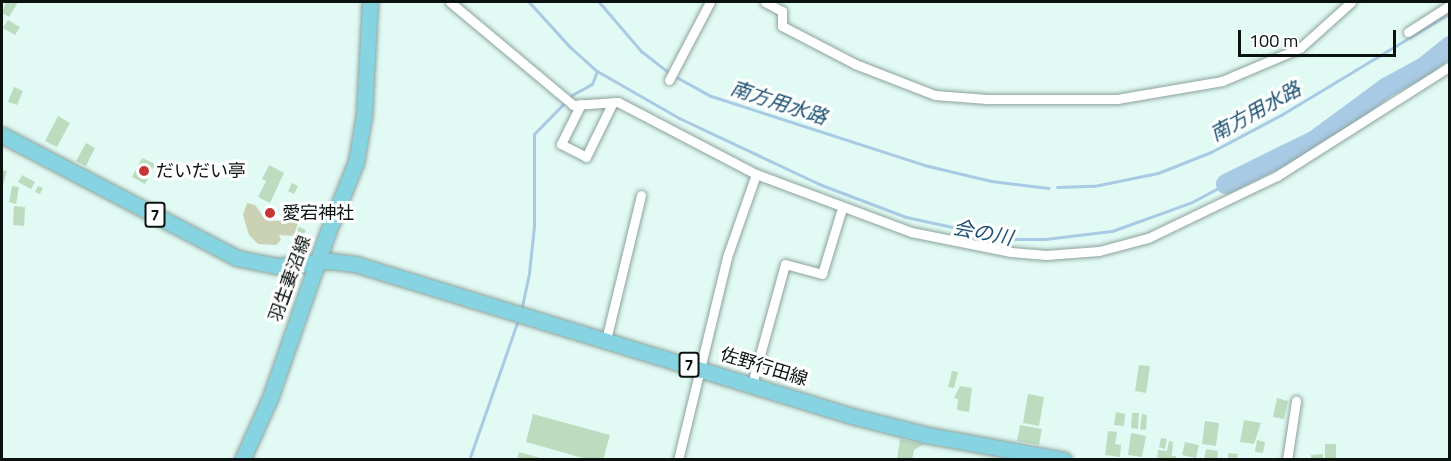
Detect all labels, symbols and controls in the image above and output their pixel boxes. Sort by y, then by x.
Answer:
scale bar [1241,18,1398,56]
text: 100 m [1249,27,1298,54]
water label: 南方用水路 [728,75,830,129]
water label: 南方用水路 [1205,76,1305,146]
place label: だいだい亭 [156,160,246,182]
marker: だいだい亭 [137,164,151,178]
road number: 7 [144,202,166,228]
place label: 愛宕神社 [282,202,354,224]
marker: 愛宕神社 [263,206,277,220]
water label: 会の川 [951,214,1015,250]
street label: 羽生妻沼線 [264,233,316,325]
street label: 佐野行田線 [718,344,810,390]
road number: 7 [678,352,700,378]

